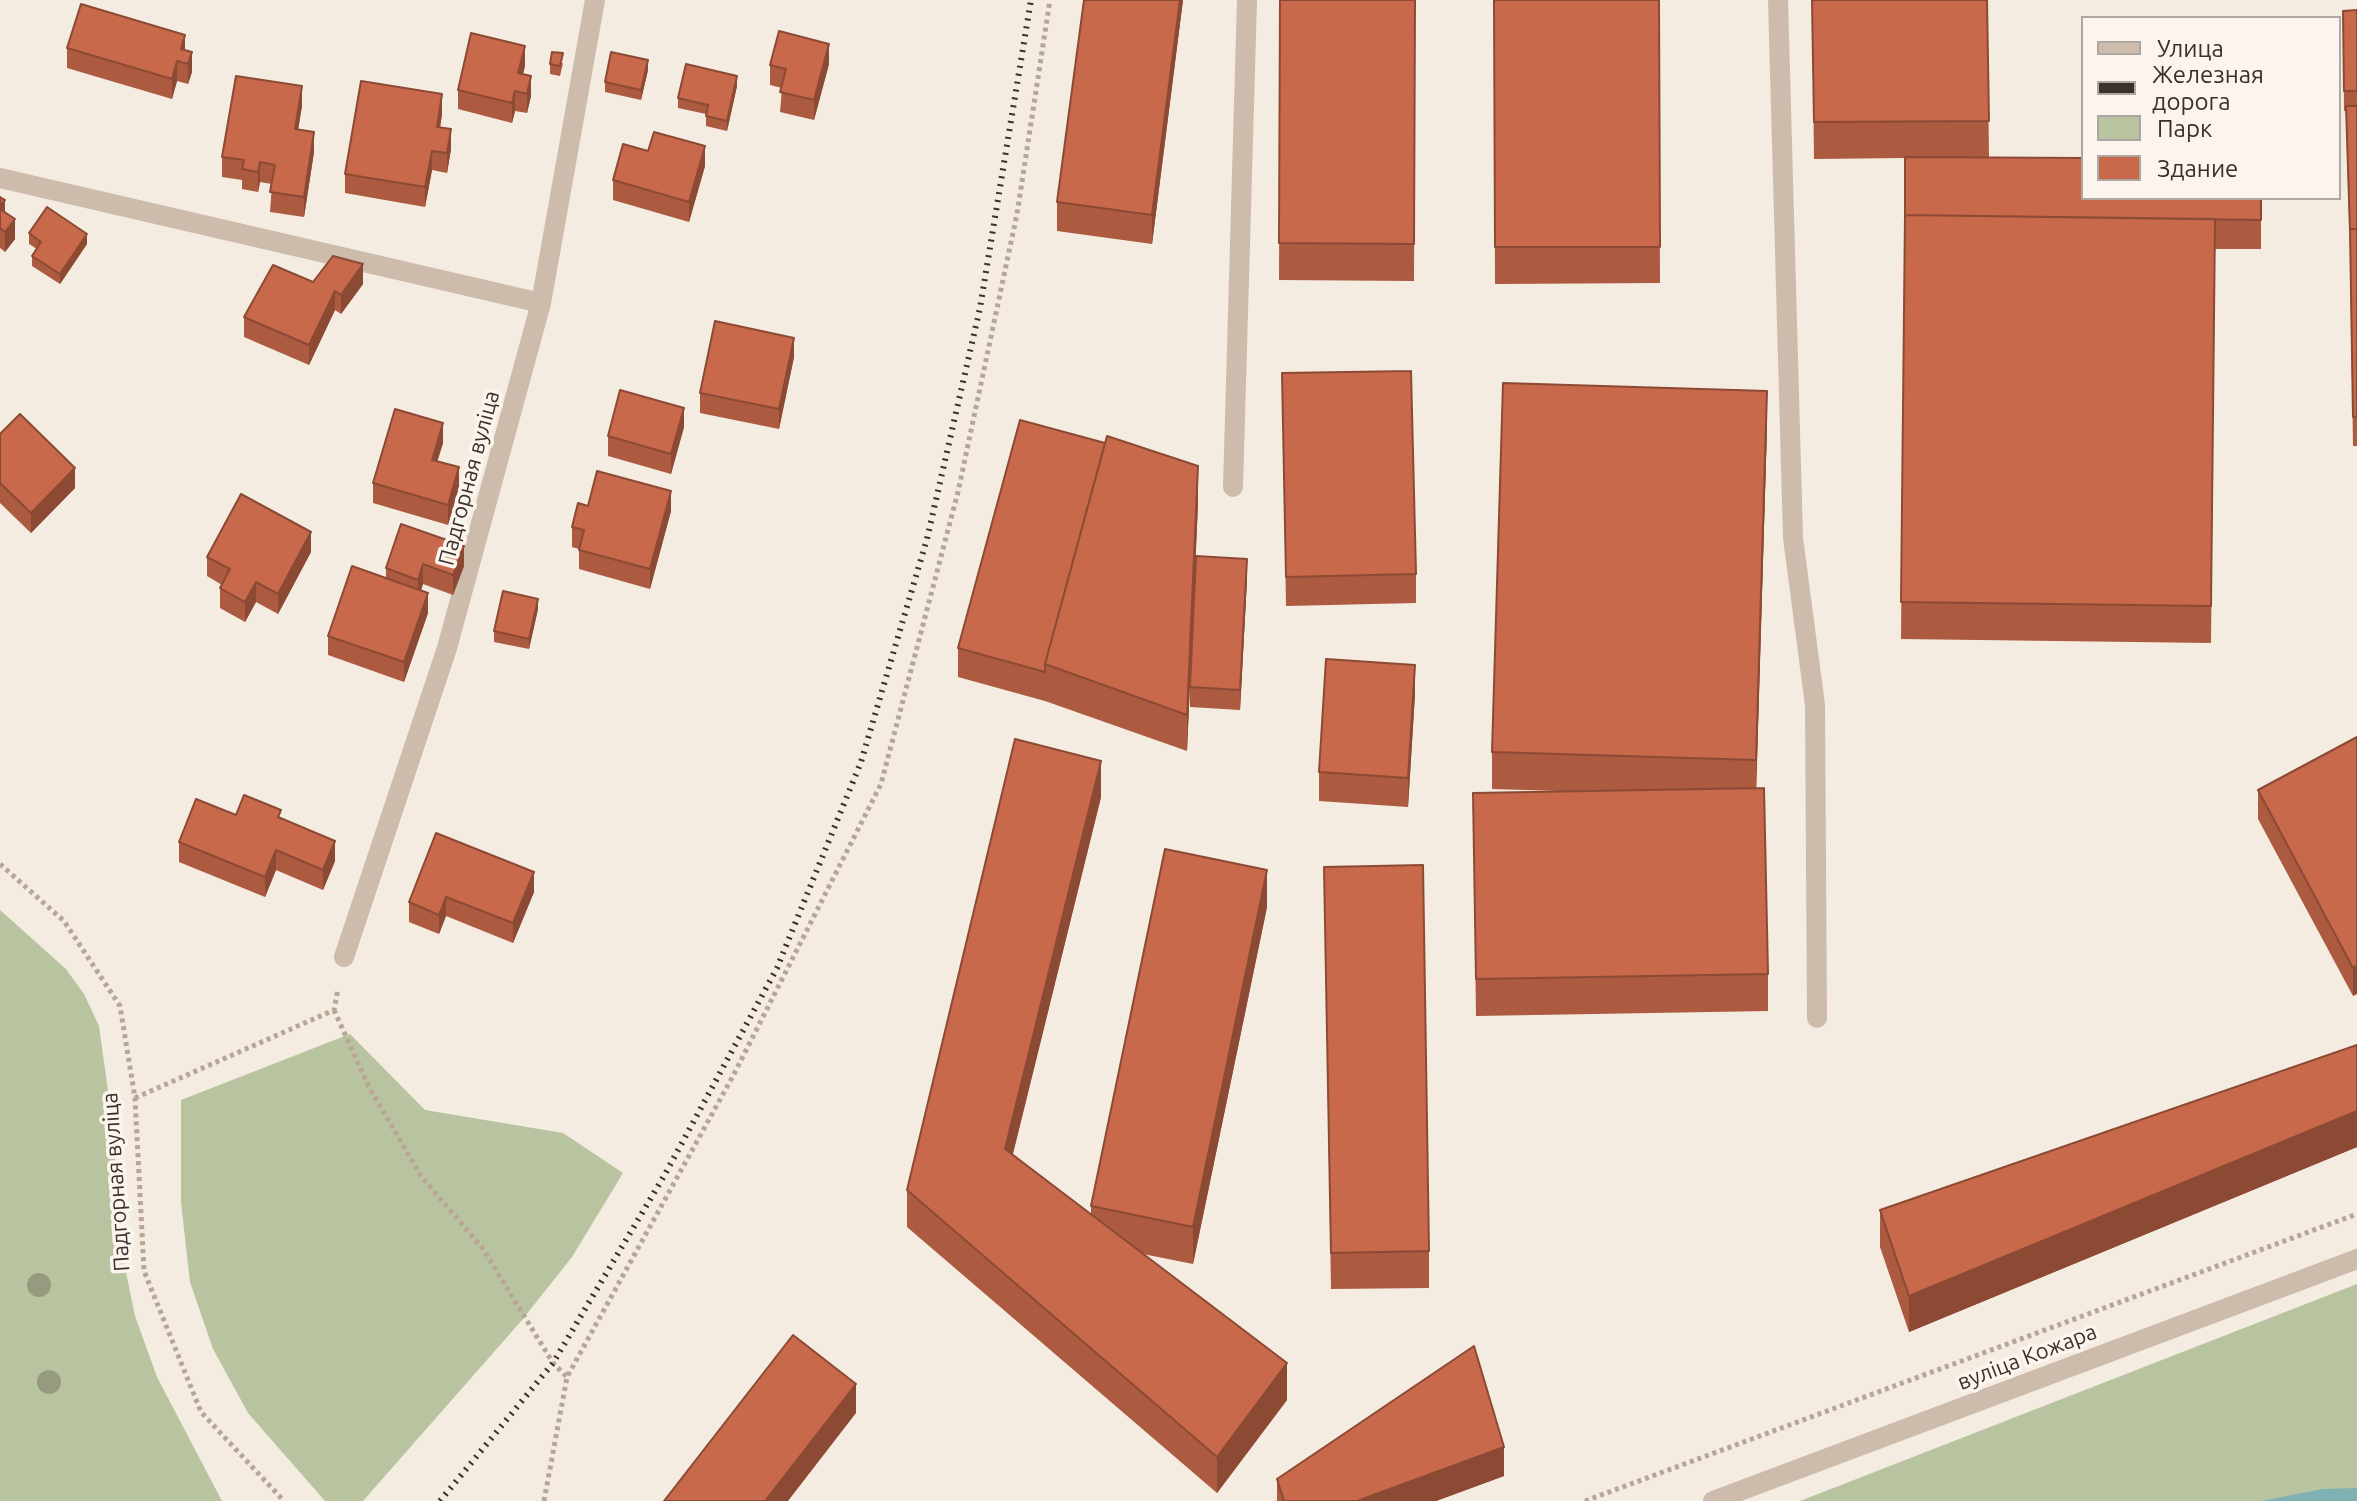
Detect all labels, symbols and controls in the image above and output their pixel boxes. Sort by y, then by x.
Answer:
legend [2081,16,2341,200]
text: Улица [2157,35,2224,62]
text: Железная дорога [2152,61,2264,115]
text: Парк [2157,115,2212,142]
text: Здание [2157,155,2238,182]
street label: Падгорная вуліца [433,388,505,568]
street label: Падгорная вуліца [97,1091,135,1273]
street label: вуліца Кожара [1954,1318,2100,1396]

